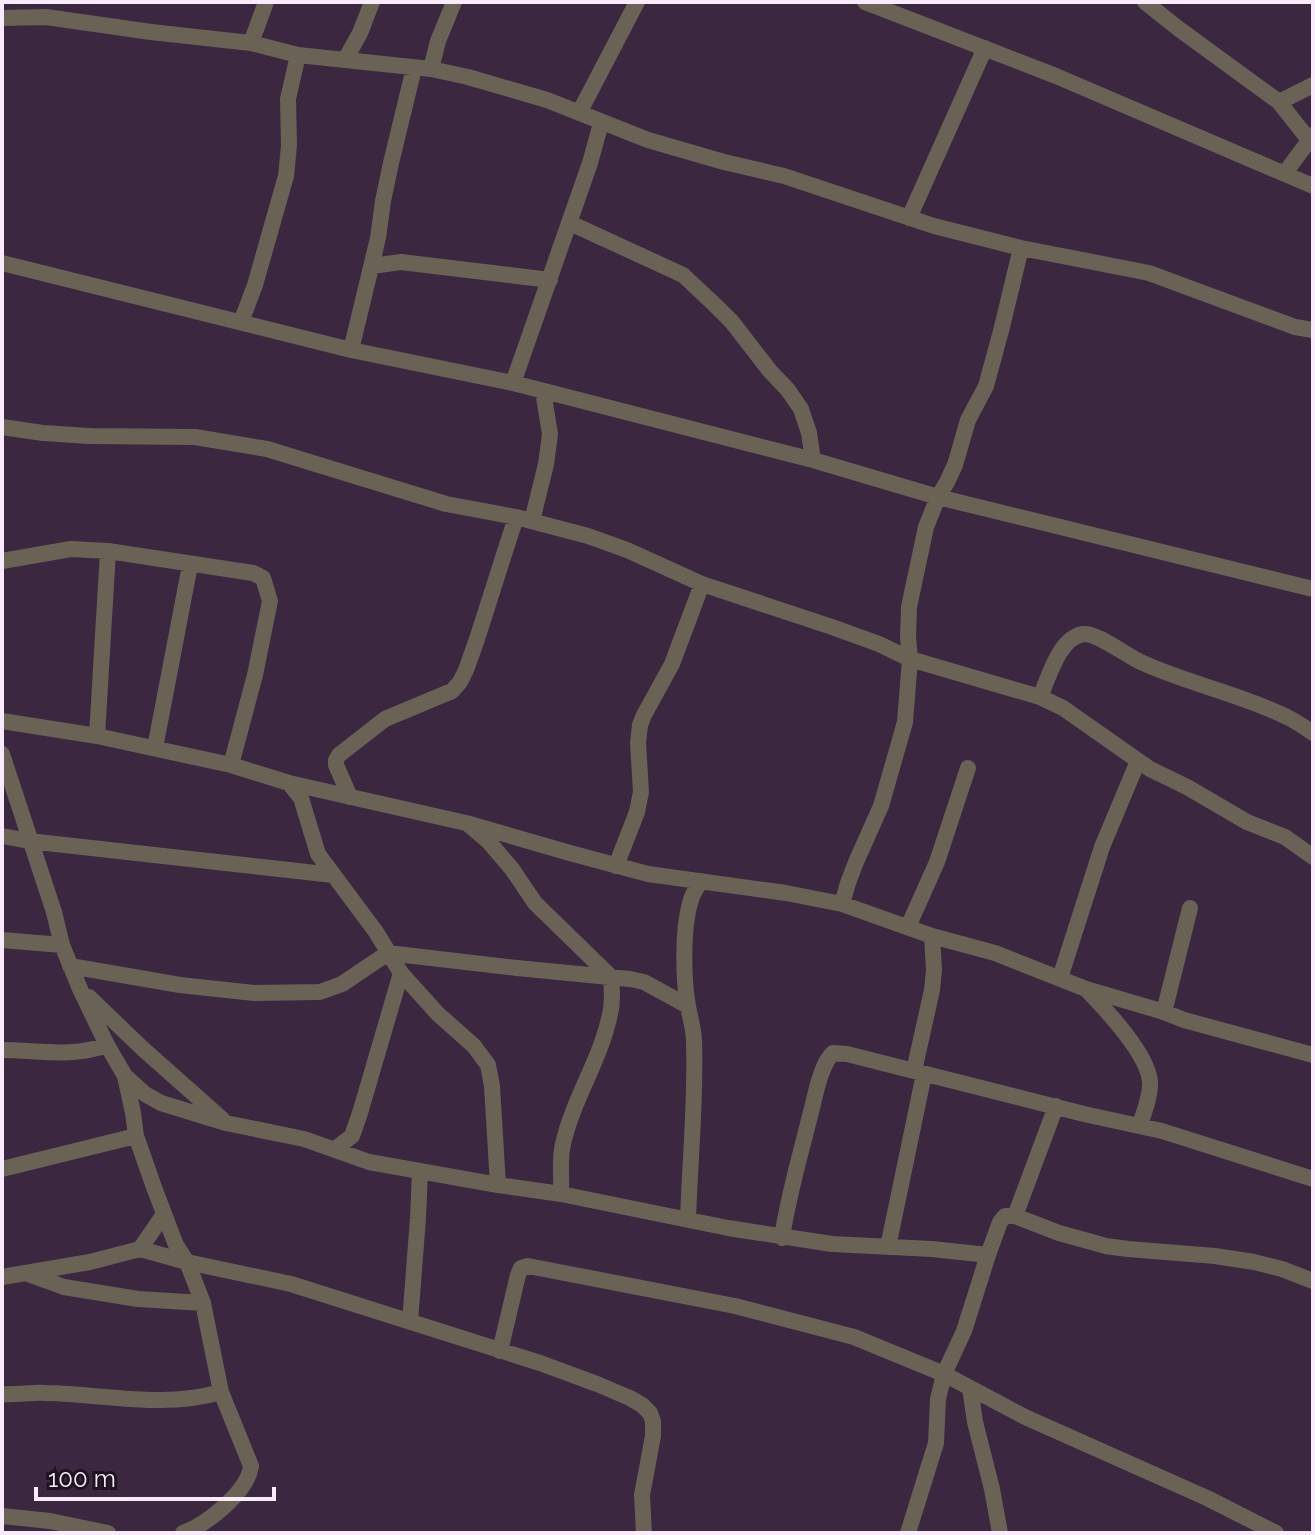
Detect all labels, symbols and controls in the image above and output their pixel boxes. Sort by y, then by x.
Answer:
scale bar [36,1451,274,1501]
text: 100 m [48,1464,116,1493]

